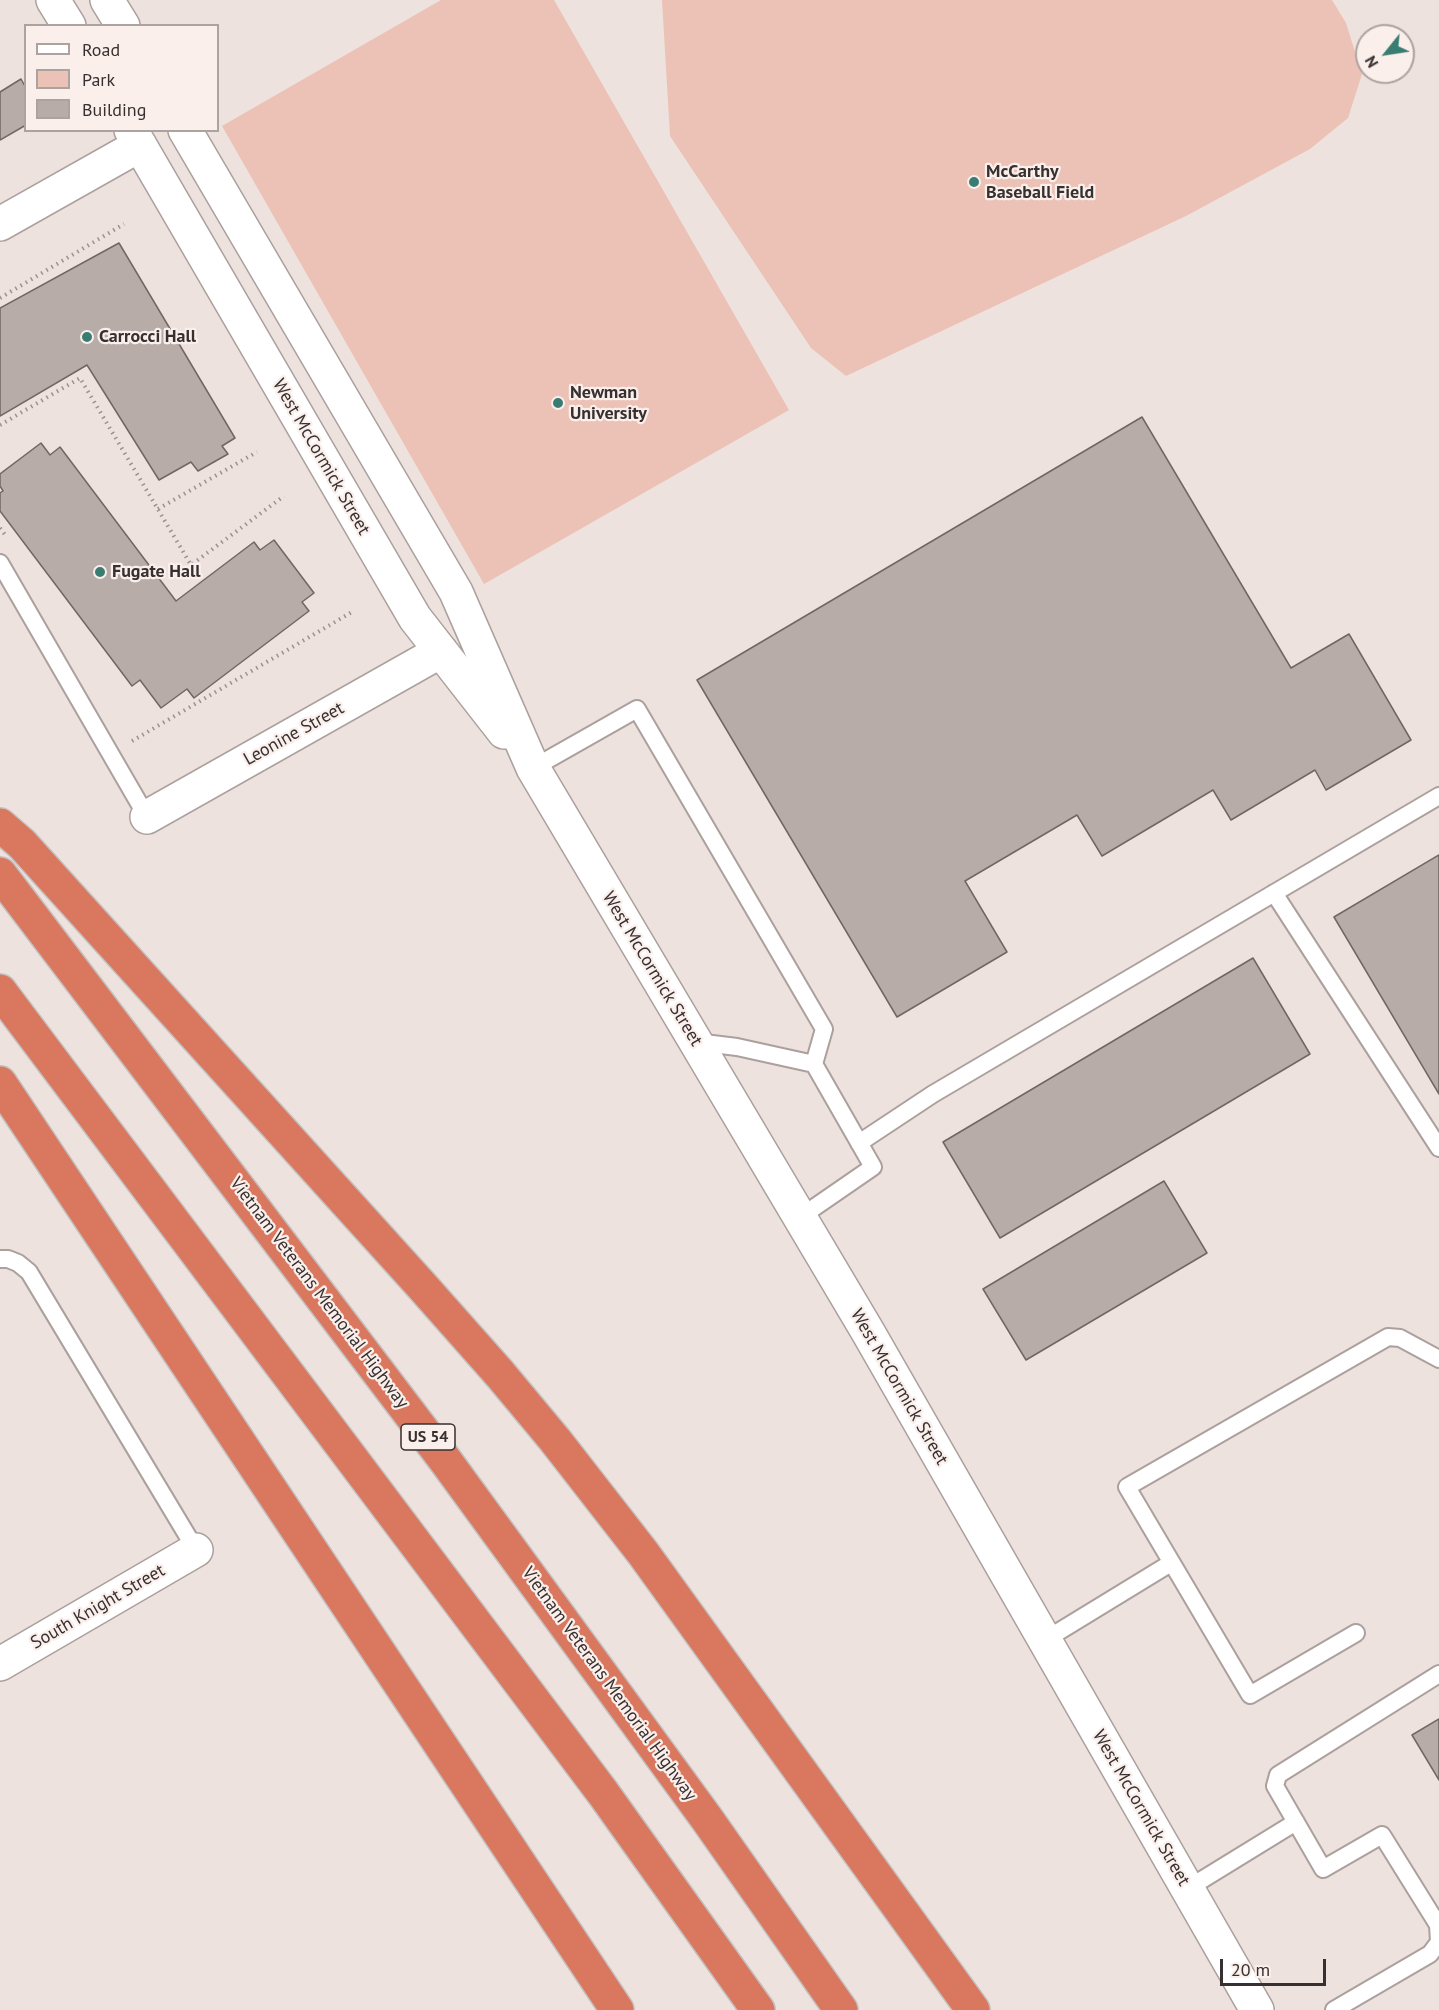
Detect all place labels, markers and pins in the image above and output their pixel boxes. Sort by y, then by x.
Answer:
place label: McCarthy Baseball Field [986,161,1094,204]
marker: McCarthy Baseball Field [967,175,981,189]
place label: Carrocci Hall [99,326,196,348]
marker: Carrocci Hall [80,330,94,344]
place label: Newman University [570,382,647,424]
marker: Newman University [551,396,565,410]
place label: Fugate Hall [112,561,201,583]
marker: Fugate Hall [93,565,107,579]

